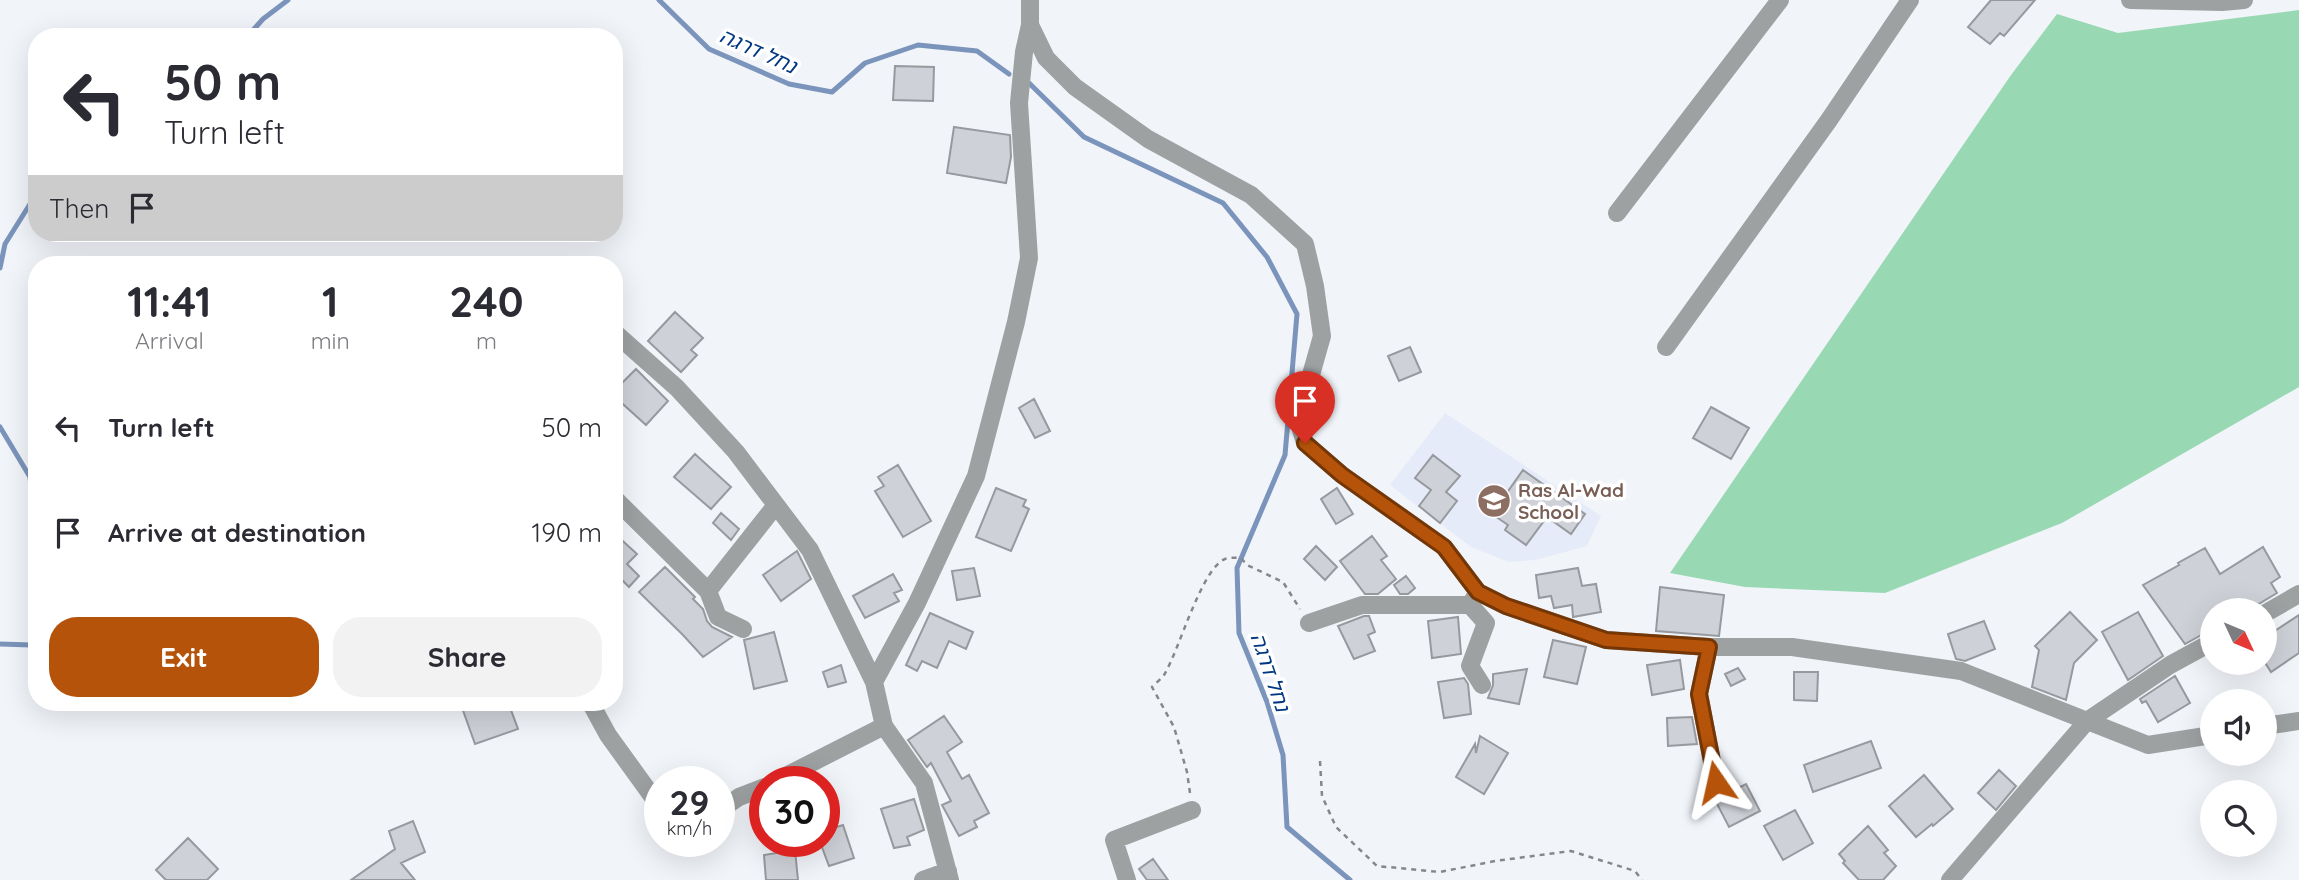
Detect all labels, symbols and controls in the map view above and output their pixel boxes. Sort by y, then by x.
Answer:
water label: נחל דרגה [716,22,803,79]
text: 50 m [164,51,281,112]
icon: left [49,56,140,147]
text: Turn left [164,112,285,152]
icon: arrive [123,189,161,227]
text: Then [49,192,109,225]
text: 11:41 [127,275,211,328]
text: 1 [322,275,338,328]
text: 240 [449,275,524,328]
text: Arrival [135,326,204,355]
text: min [311,326,350,355]
text: m [476,326,497,355]
pin [1275,371,1335,443]
icon: arrive [1286,382,1324,420]
icon: left [49,409,87,447]
text: Turn left [108,411,215,444]
text: 50 m [542,411,602,444]
place label: Ras Al-Wad School [1518,478,1624,524]
school or university icon: Ras Al-Wad School [1475,482,1513,520]
icon: arrive [49,514,87,552]
text: Arrive at destination [108,516,366,549]
text: 190 m [532,516,602,549]
north arrow [2200,598,2277,676]
map controls [2200,598,2277,857]
button: Exit [49,617,319,697]
button: Share [333,617,602,697]
water label: נחל דרגה [1245,629,1297,716]
button: sound [2200,689,2277,766]
position arrow [1679,745,1753,819]
speed limit sign: 30 [749,766,840,857]
text: 29 [670,780,709,824]
button: search [2200,780,2277,857]
text: km/h [667,817,712,840]

